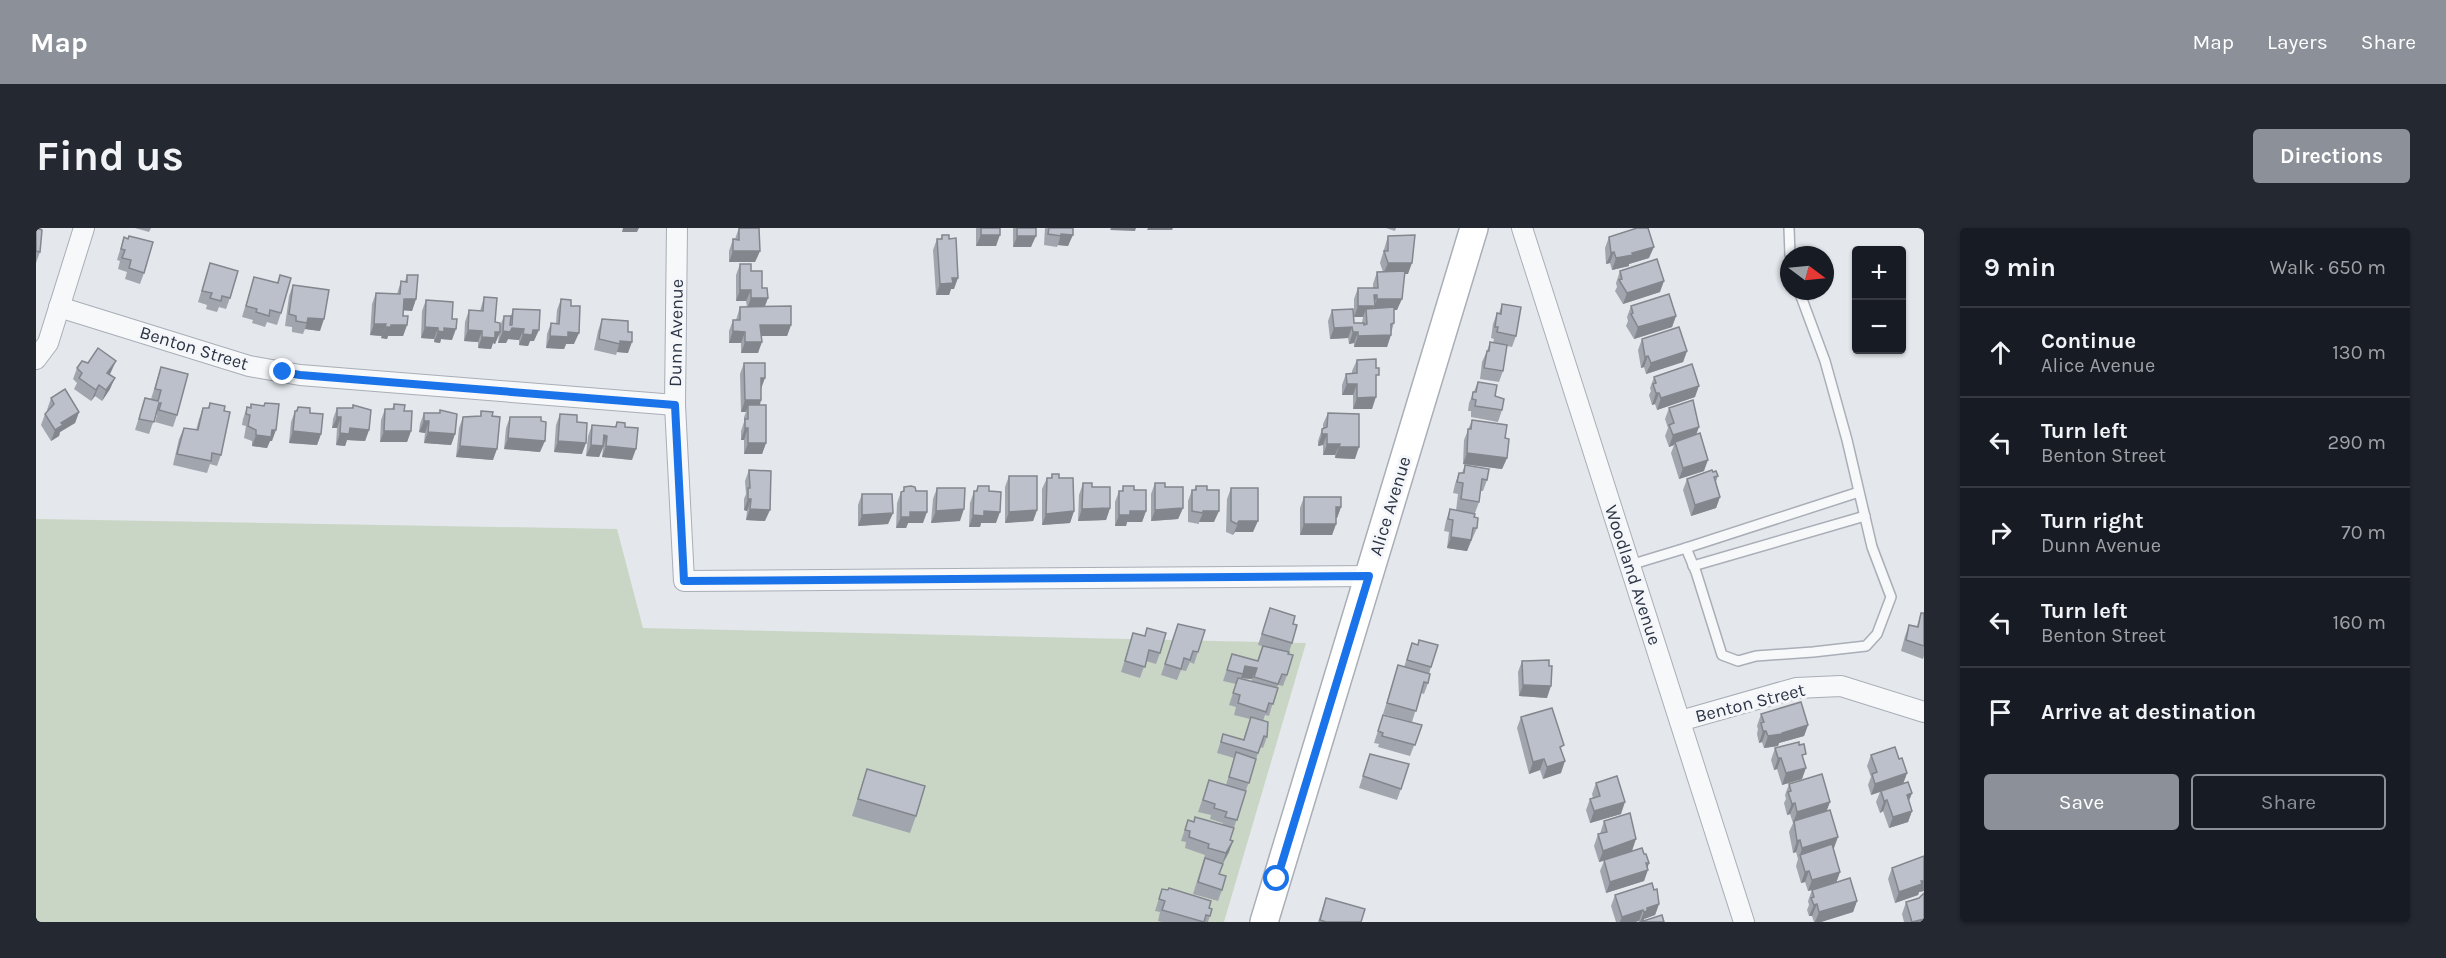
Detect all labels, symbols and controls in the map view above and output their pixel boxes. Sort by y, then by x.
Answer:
text: Map [30,26,88,59]
text: Map [2192,30,2234,54]
text: Layers [2267,30,2328,54]
text: Share [2361,30,2416,54]
button: Directions [2253,129,2410,183]
text: Find us [36,131,184,181]
north arrow [1780,246,1834,300]
map controls [1852,246,1906,354]
button: + [1852,246,1906,300]
text: 9 min [1984,252,2056,283]
text: Walk · 650 m [2270,256,2386,279]
street label: Dunn Avenue [664,279,688,387]
button: − [1852,300,1906,354]
street label: Benton Street [137,321,251,375]
text: Continue [2041,328,2136,354]
icon: ahead [1984,336,2017,369]
text: 130 m [2332,341,2386,364]
text: Alice Avenue [2041,354,2155,377]
route end [269,358,295,384]
text: Turn left [2041,418,2128,444]
icon: left [1984,426,2017,459]
text: 290 m [2327,431,2386,454]
text: Benton Street [2041,444,2166,467]
street label: Alice Avenue [1364,454,1416,558]
street label: Woodland Avenue [1600,502,1666,648]
text: Turn right [2041,508,2144,534]
icon: right [1984,516,2017,549]
text: 70 m [2341,521,2386,544]
text: Dunn Avenue [2041,534,2161,557]
text: Turn left [2041,598,2128,624]
icon: left [1984,606,2017,639]
text: 160 m [2333,611,2386,634]
text: Benton Street [2041,624,2166,647]
street label: Benton Street [1693,679,1807,727]
icon: arrive [1984,696,2017,729]
text: Arrive at destination [2041,699,2256,725]
button: Save [1984,774,2179,830]
button: Share [2191,774,2386,830]
route start [1263,865,1289,891]

